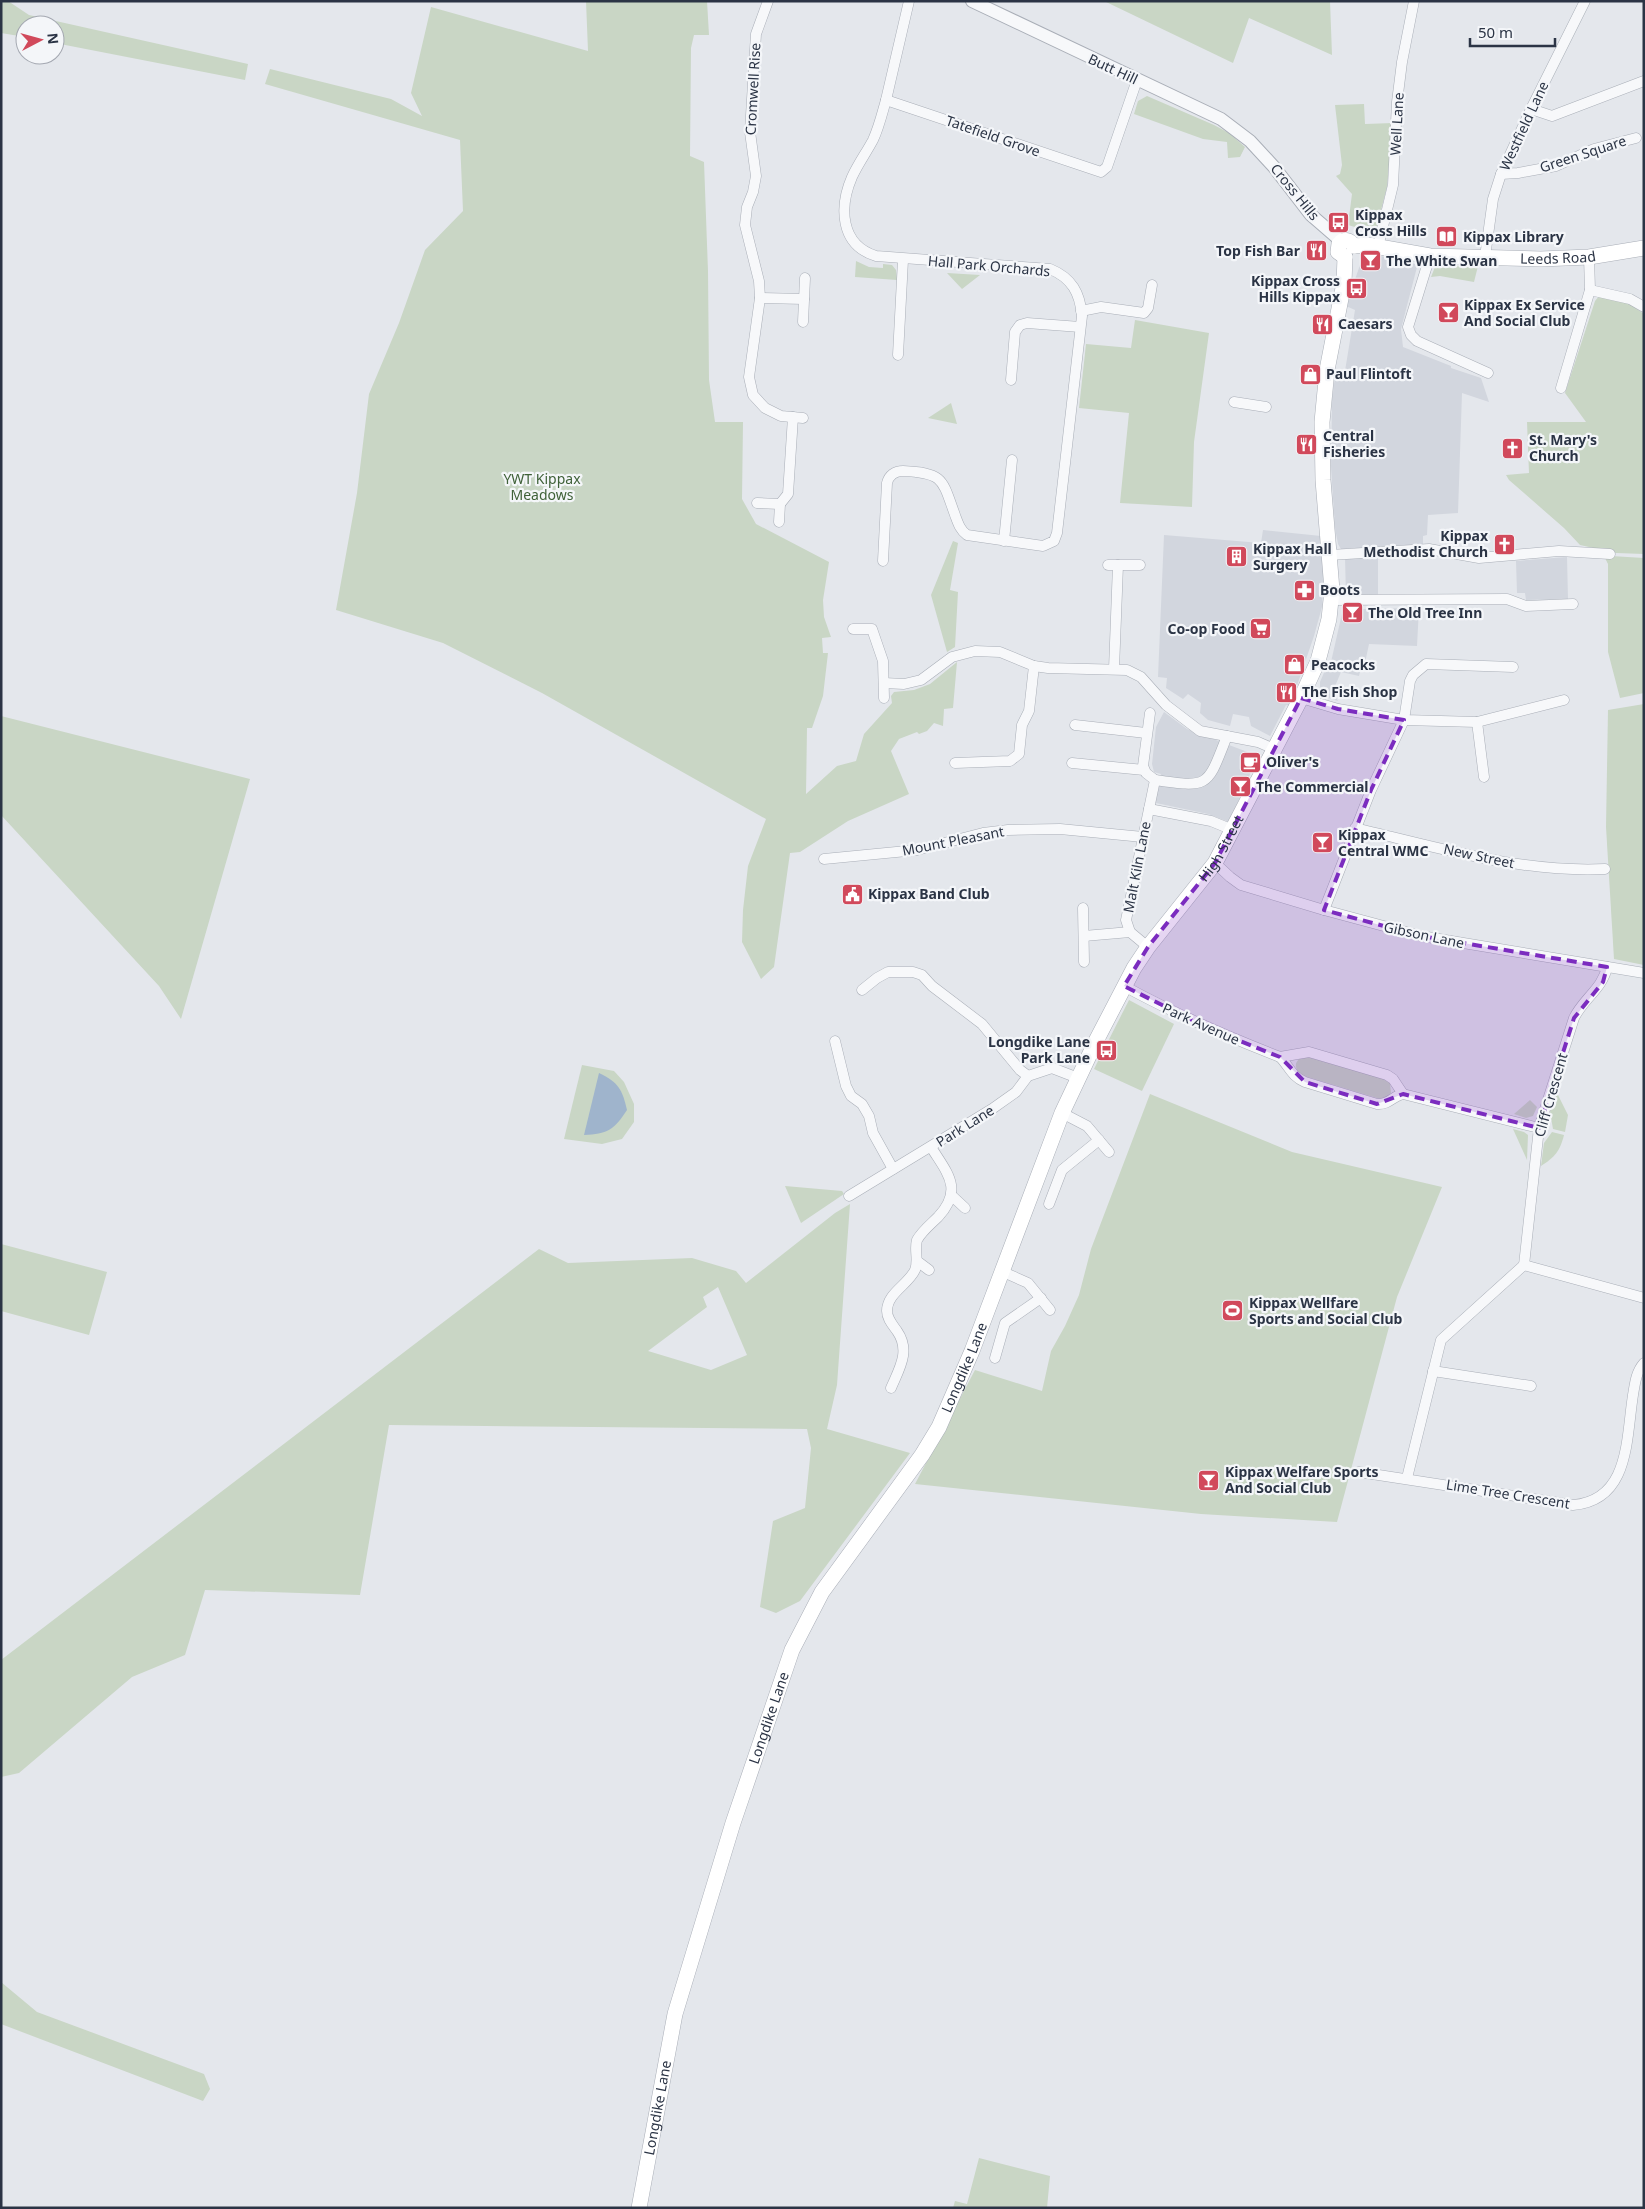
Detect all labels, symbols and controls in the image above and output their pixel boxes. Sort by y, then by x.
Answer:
north arrow [15,15,65,65]
scale bar [1470,15,1555,47]
text: 50 m [1478,22,1513,42]
text: N [43,32,63,45]
street label: Cromwell Rise [741,42,764,136]
street label: Butt Hill [1085,49,1141,88]
street label: Westfield Lane [1495,78,1553,173]
street label: Well Lane [1385,92,1408,156]
street label: Tatefield Grove [943,111,1043,161]
street label: Green Square [1537,131,1629,176]
street label: Cross Hills [1267,159,1324,224]
place label: Kippax Cross Hills [1355,205,1427,240]
bus stop icon: Kippax Cross Hills [1327,211,1351,235]
library icon: Kippax Library [1435,225,1459,249]
place label: Kippax Library [1463,227,1564,246]
restaurant icon: Top Fish Bar [1304,239,1328,263]
place label: Top Fish Bar [1216,241,1301,260]
street label: Leeds Road [1520,246,1597,268]
bar icon: The White Swan [1358,249,1382,273]
street label: Hall Park Orchards [927,251,1051,280]
place label: The White Swan [1386,251,1497,270]
place label: Kippax Cross Hills Kippax [1251,271,1341,306]
bus stop icon: Kippax Cross Hills Kippax [1344,277,1368,301]
place label: Kippax Ex Service And Social Club [1464,295,1585,330]
bar icon: Kippax Ex Service And Social Club [1436,301,1460,325]
restaurant icon: Caesars [1310,312,1334,336]
place label: Caesars [1338,314,1392,333]
shop icon: Paul Flintoft [1298,362,1322,386]
place label: Paul Flintoft [1326,364,1411,383]
place label: Central Fisheries [1323,426,1385,461]
place label: St. Mary's Church [1529,430,1597,465]
restaurant icon: Central Fisheries [1295,432,1319,456]
church icon: St. Mary's Church [1501,436,1525,460]
park label: YWT Kippax Meadows [503,469,581,504]
place label: Kippax Methodist Church [1363,526,1489,561]
church icon: Kippax Methodist Church [1492,532,1516,556]
place label: Kippax Hall Surgery [1253,539,1332,574]
building icon: Kippax Hall Surgery [1225,545,1249,569]
pharmacy icon: Boots [1292,578,1316,602]
place label: Boots [1320,580,1360,599]
bar icon: The Old Tree Inn [1340,601,1364,625]
place label: The Old Tree Inn [1368,603,1482,622]
supermarket icon: Co-op Food [1249,617,1273,641]
place label: Co-op Food [1168,619,1245,638]
shop icon: Peacocks [1283,653,1307,677]
place label: Peacocks [1311,655,1375,674]
restaurant icon: The Fish Shop [1274,680,1298,704]
place label: The Fish Shop [1302,682,1397,701]
cafe icon: Oliver's [1238,750,1262,774]
place label: Oliver's [1266,752,1319,771]
bar icon: The Commercial [1228,775,1252,799]
place label: The Commercial [1256,777,1369,796]
street label: High Street [1194,812,1247,885]
street label: Malt Kiln Lane [1118,819,1155,914]
street label: Mount Pleasant [900,821,1005,860]
place label: Kippax Central WMC [1338,825,1428,860]
bar icon: Kippax Central WMC [1310,831,1334,855]
street label: New Street [1442,839,1516,872]
public building icon: Kippax Band Club [840,882,864,906]
place label: Kippax Band Club [868,884,990,903]
street label: Gibson Lane [1382,917,1466,952]
street label: Park Avenue [1160,998,1243,1049]
place label: Longdike Lane Park Lane [988,1032,1090,1067]
bus stop icon: Longdike Lane Park Lane [1094,1038,1118,1062]
street label: Cliff Crescent [1529,1051,1572,1139]
street label: Park Lane [932,1100,997,1151]
place label: Kippax Wellfare Sports and Social Club [1249,1293,1403,1328]
sports icon: Kippax Wellfare Sports and Social Club [1221,1299,1245,1323]
street label: Longdike Lane [936,1319,991,1415]
place label: Kippax Welfare Sports And Social Club [1225,1462,1379,1497]
bar icon: Kippax Welfare Sports And Social Club [1197,1468,1221,1492]
street label: Lime Tree Crescent [1445,1474,1571,1513]
street label: Longdike Lane [744,1669,793,1766]
street label: Longdike Lane [639,2059,675,2157]

